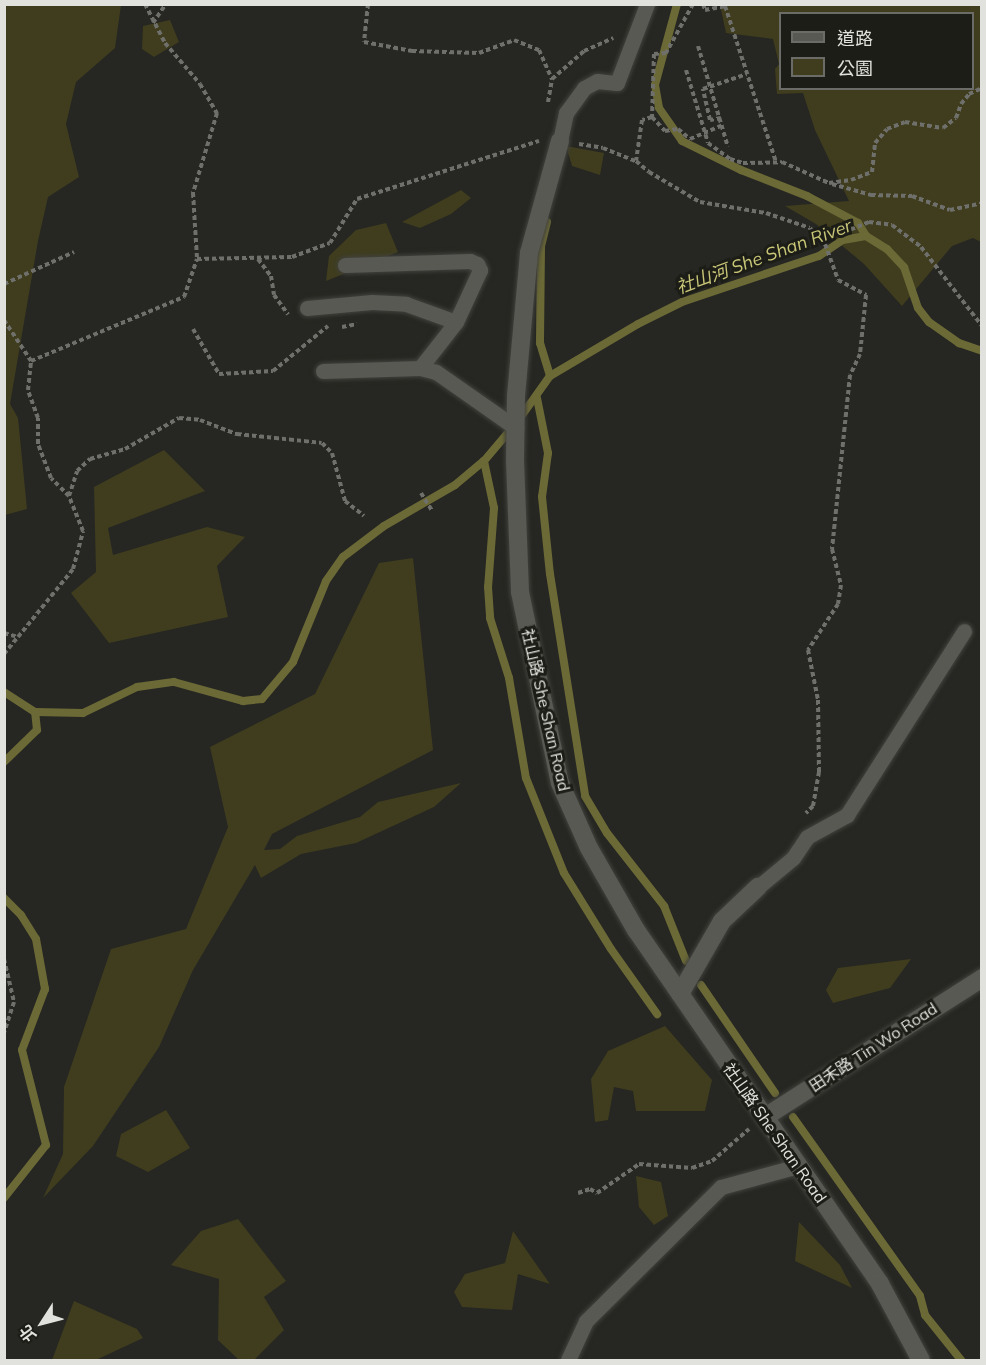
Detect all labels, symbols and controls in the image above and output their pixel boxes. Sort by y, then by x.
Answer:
legend [779,12,974,90]
text: 道路 [837,27,873,50]
text: 公園 [837,57,873,80]
water label: 社山河 She Shan River [673,215,855,299]
street label: 社山路 She Shan Road [518,627,574,793]
street label: 田禾路 Tin Wo Road [805,998,941,1096]
street label: 社山路 She Shan Road [719,1059,831,1207]
north arrow [12,1293,72,1353]
text: 北 [15,1321,40,1346]

